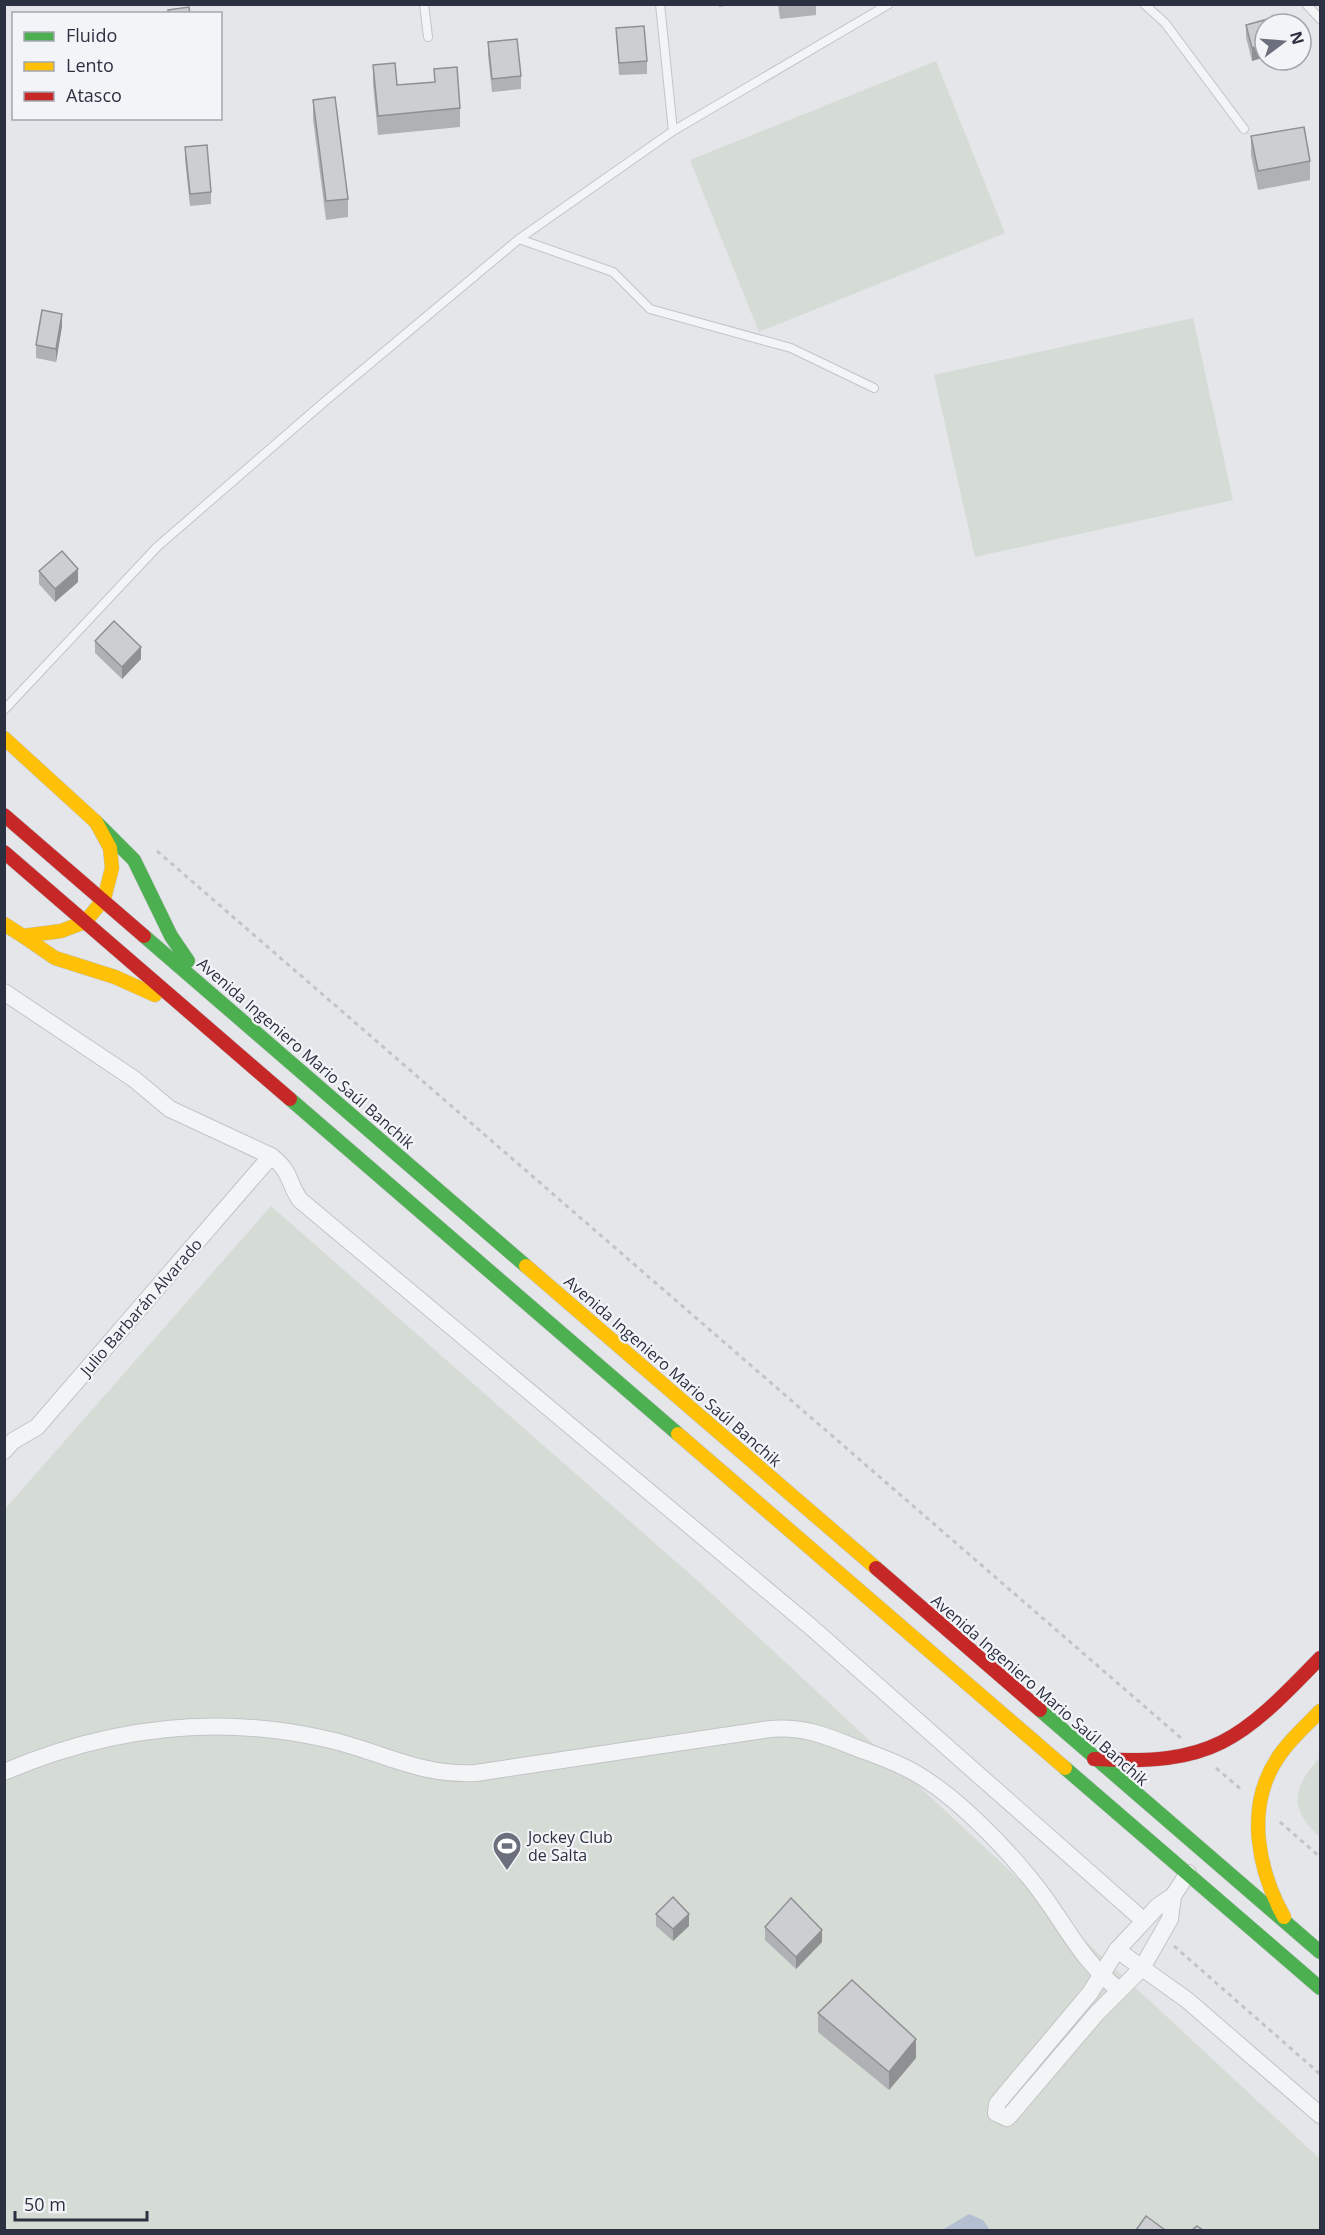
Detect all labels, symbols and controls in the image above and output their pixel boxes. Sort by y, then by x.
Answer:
legend [12,12,222,120]
north arrow [1253,12,1313,72]
text: Fluido [66,23,117,47]
text: N [1285,29,1310,47]
text: Lento [66,53,114,77]
text: Atasco [66,83,122,107]
street label: Avenida Ingeniero Mario Saúl Banchik [193,952,420,1154]
street label: Julio Barbarán Alvarado [74,1233,207,1382]
street label: Avenida Ingeniero Mario Saúl Banchik [560,1270,787,1472]
street label: Avenida Ingeniero Mario Saúl Banchik [927,1589,1154,1791]
place label: Jockey Club de Salta [526,1826,613,1866]
sports icon: Jockey Club de Salta [491,1830,523,1872]
scale bar [15,2184,147,2222]
text: 50 m [24,2192,66,2216]

